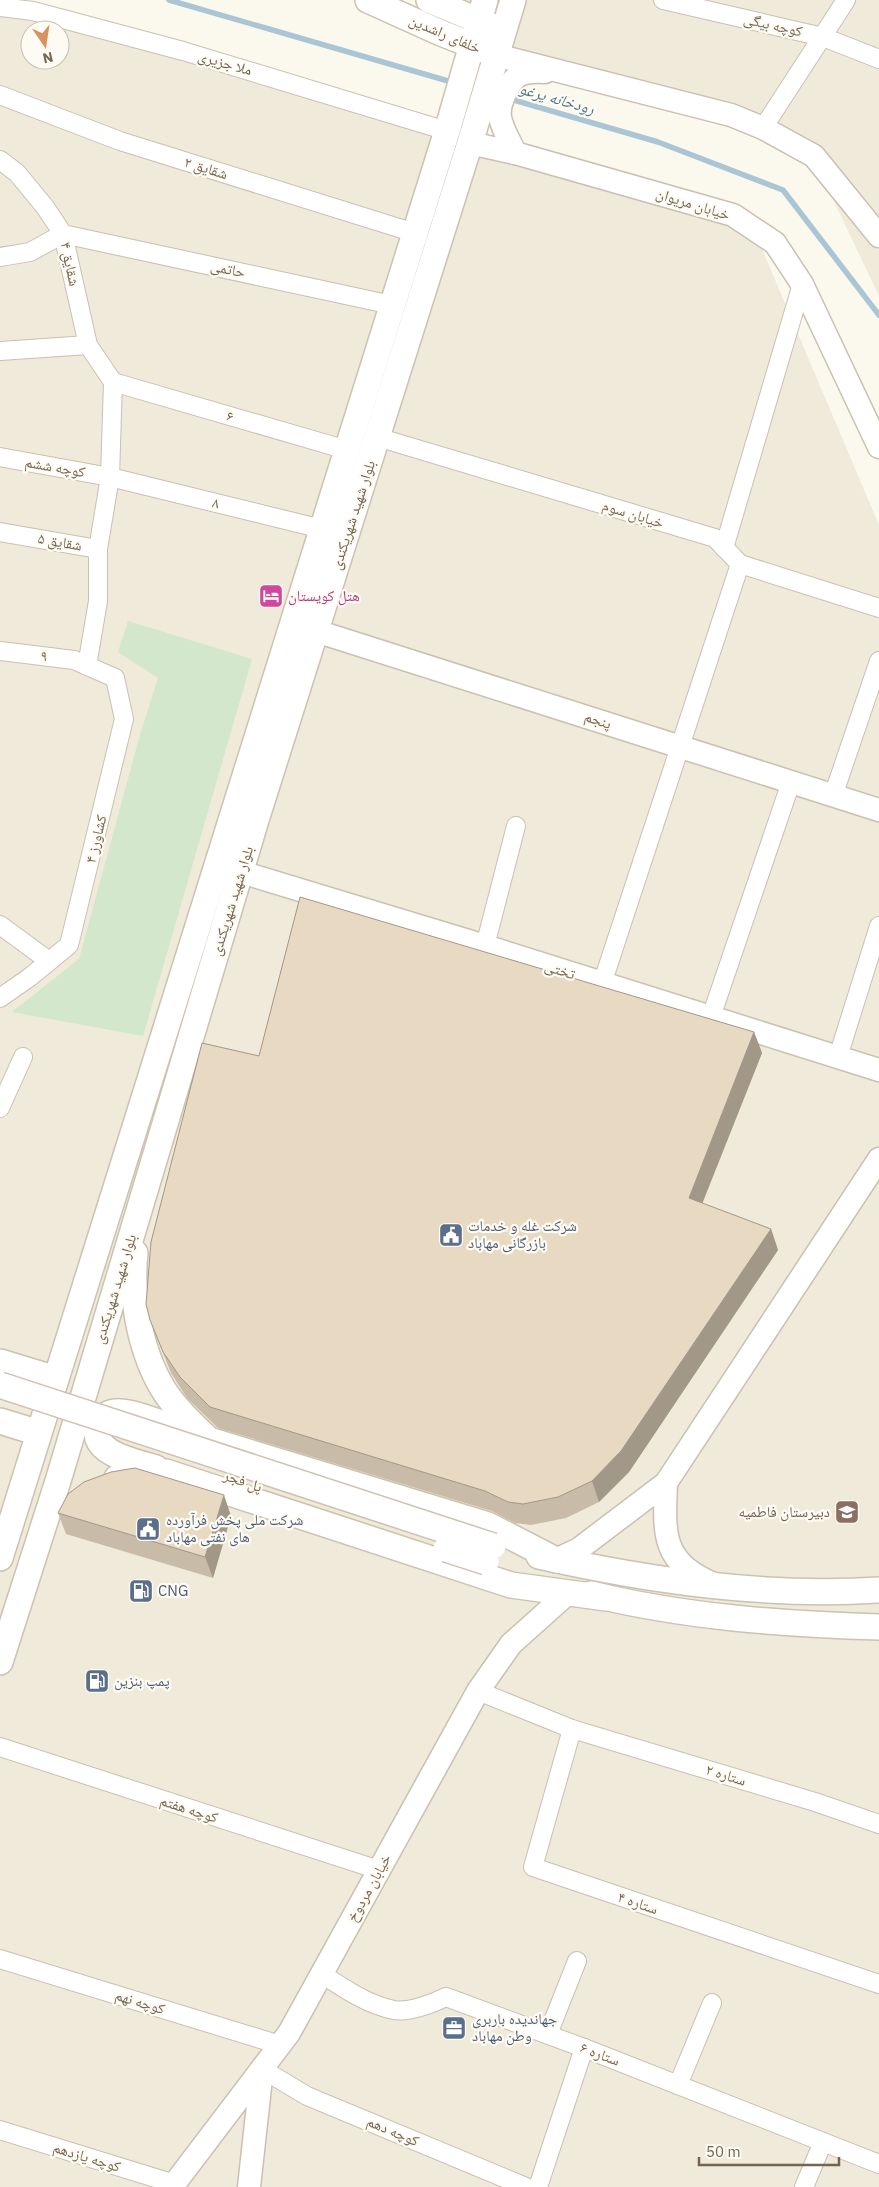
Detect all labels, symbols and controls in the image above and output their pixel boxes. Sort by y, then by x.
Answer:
street label: کوچه بیگی [742,9,804,41]
street label: خلفای راشدین [406,10,484,58]
north arrow [20,20,70,70]
street label: ملا جزیری [196,46,255,80]
text: N [41,48,55,68]
water label: رودخانه یرغو [516,77,597,118]
street label: شقایق ۲ [182,152,230,184]
street label: خیابان مریوان [654,183,733,225]
street label: شقایق ۴ [56,240,84,288]
street label: حاتمی [209,256,248,283]
street label: ۶ [224,405,236,426]
street label: کوچه ششم [23,452,87,482]
street label: بلوار شهید شهریکندی [326,458,380,572]
street label: ۸ [211,492,222,513]
street label: خیابان سوم [600,495,667,533]
street label: شقایق ۵ [36,528,84,556]
hotel icon: هتل کویستان [258,583,284,609]
place label: هتل کویستان [288,586,360,606]
street label: ۹ [39,646,49,665]
street label: پنجم [582,706,614,734]
street label: کشاورز ۴ [80,813,111,865]
street label: بلوار شهید شهریکندی [206,844,258,958]
street label: تختی [542,956,578,984]
place label: شرکت غله و خدمات بازرگانی مهاباد [468,1216,577,1253]
public building icon: شرکت غله و خدمات بازرگانی مهاباد [438,1222,464,1248]
street label: بلوار شهید شهریکندی [89,1232,141,1346]
street label: پل فجر [220,1465,265,1497]
school or university icon: دبیرستان فاطمیه [834,1499,860,1525]
place label: دبیرستان فاطمیه [738,1502,830,1522]
place label: شرکت ملی پخش فرآورده های نفتی مهاباد [166,1510,303,1547]
public building icon: شرکت ملی پخش فرآورده های نفتی مهاباد [135,1516,161,1542]
fuel station icon: CNG [128,1578,154,1604]
place label: CNG [158,1581,188,1600]
fuel station icon: پمپ بنزین [84,1668,110,1694]
place label: پمپ بنزین [114,1671,170,1691]
street label: ستاره ۲ [704,1759,749,1790]
street label: کوچه هفتم [157,1790,221,1828]
street label: خیابان مردوخ [342,1850,396,1925]
street label: ستاره ۴ [616,1887,661,1918]
street label: کوچه نهم [113,1985,167,2019]
place label: جهاندیده باربری وطن مهاباد [472,2009,558,2046]
office icon: جهاندیده باربری وطن مهاباد [441,2015,467,2041]
street label: ستاره ۶ [578,2037,623,2070]
street label: کوچه دهم [364,2111,422,2151]
scale bar [699,2134,839,2166]
street label: کوچه یازدهم [51,2137,123,2177]
text: 50 m [706,2142,741,2161]

